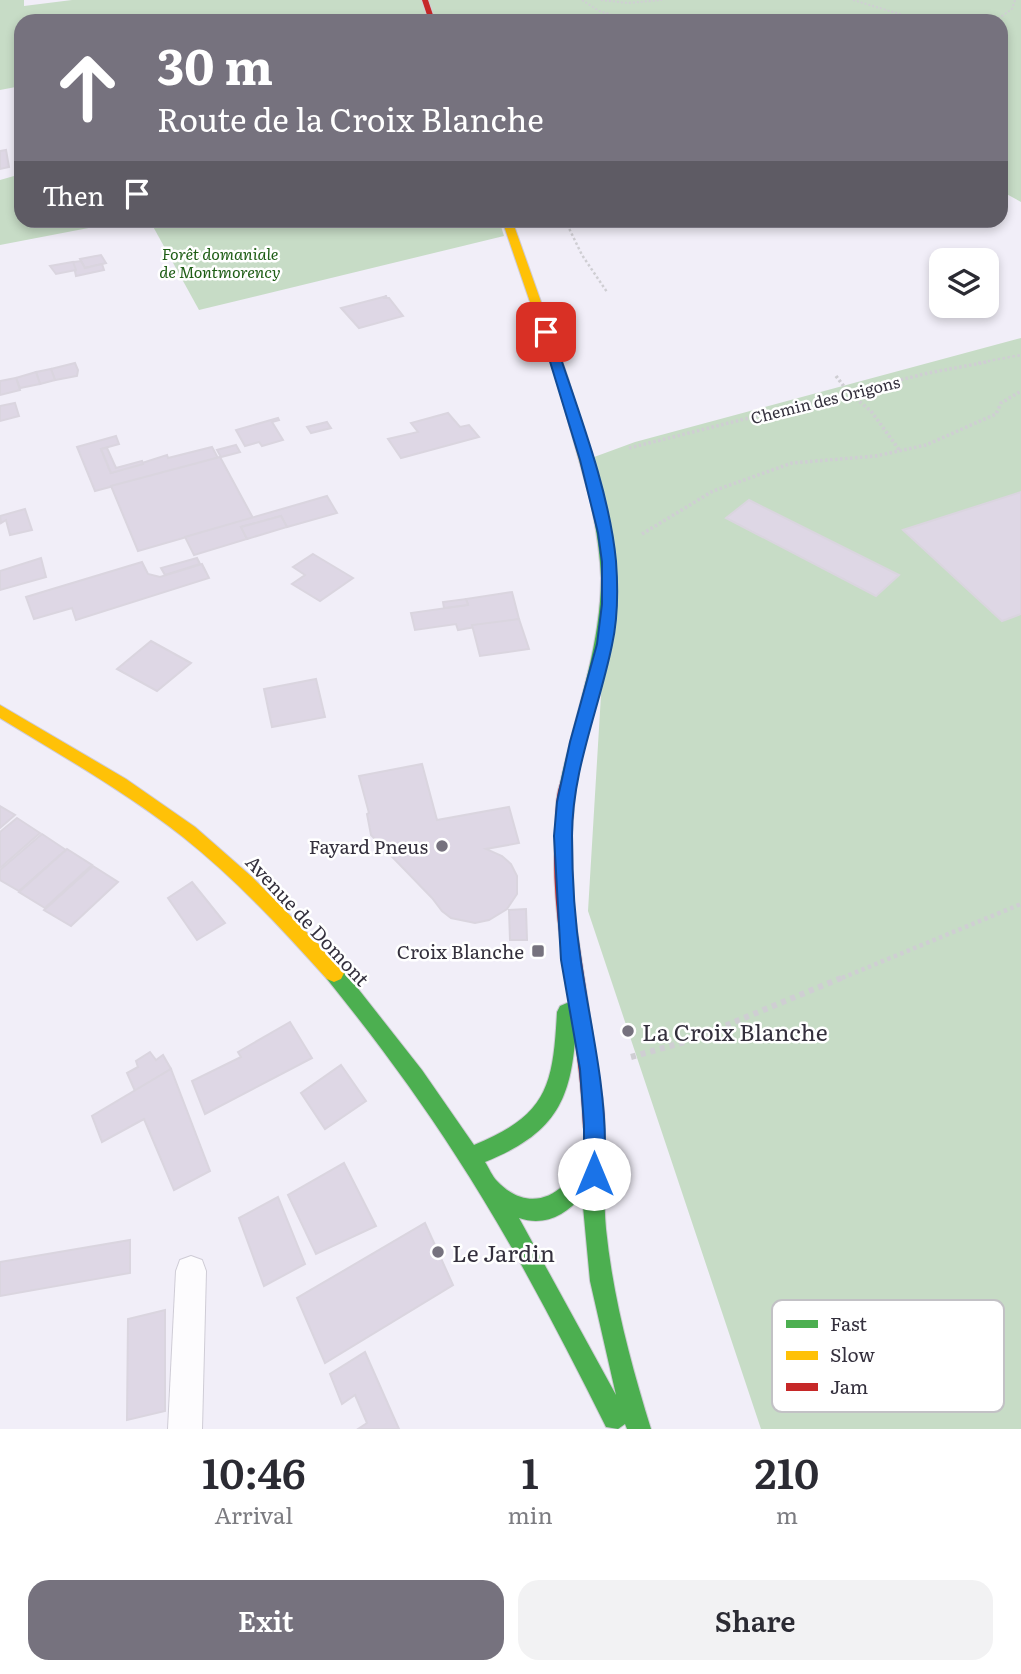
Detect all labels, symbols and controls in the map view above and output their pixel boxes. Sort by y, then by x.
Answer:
text: 30 m [157,27,273,100]
icon: ahead [42,42,133,133]
text: Route de la Croix Blanche [157,94,544,142]
text: Then [42,175,104,214]
icon: arrive [118,175,156,213]
park label: Forêt domaniale de Montmorency [159,241,281,283]
map controls [929,248,999,318]
button: layers [929,248,999,318]
pin [516,302,576,362]
icon: arrive [527,313,565,351]
street label: Chemin des Origons [748,369,902,429]
place label: Fayard Pneus [309,832,428,860]
marker: Fayard Pneus [434,838,450,854]
street label: Avenue de Domont [240,848,376,992]
place label: Croix Blanche [397,937,524,965]
marker: Croix Blanche [530,943,546,959]
place label: La Croix Blanche [642,1014,828,1048]
marker: La Croix Blanche [620,1023,636,1039]
position arrow [557,1137,631,1211]
place label: Le Jardin [452,1235,555,1269]
marker: Le Jardin [430,1244,446,1260]
legend [772,1300,1004,1412]
text: Fast [830,1309,867,1337]
text: Slow [830,1340,875,1368]
text: Jam [830,1372,868,1400]
text: 10:46 [202,1440,306,1502]
text: 1 [521,1440,539,1502]
text: 210 [755,1440,819,1502]
text: Arrival [214,1497,293,1531]
text: min [508,1497,553,1531]
text: m [776,1497,798,1531]
button: Exit [28,1580,504,1660]
button: Share [518,1580,993,1660]

